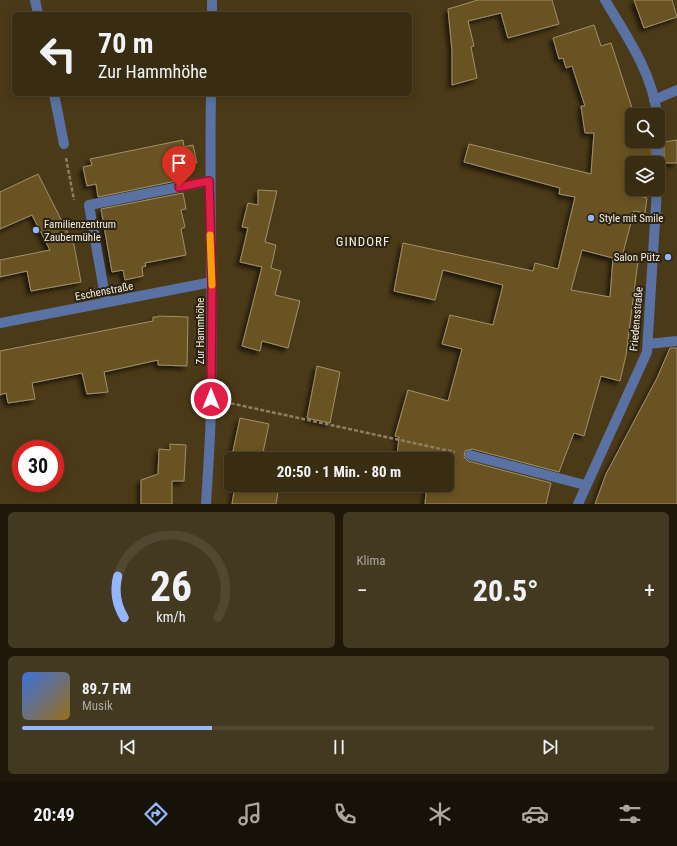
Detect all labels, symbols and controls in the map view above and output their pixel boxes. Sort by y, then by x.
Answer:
text: 70 m [98,27,154,60]
icon: left [32,28,84,80]
text: Zur Hammhöhe [98,61,207,82]
map controls [625,108,665,196]
button: search [625,108,665,148]
pin [162,146,196,187]
icon: arrive [168,152,190,174]
button: layers [625,156,665,196]
place label: Style mit Smile [599,212,664,225]
marker: Style mit Smile [586,213,596,223]
place label: Familienzentrum Zaubermühle [44,218,116,244]
marker: Familienzentrum Zaubermühle [31,225,41,235]
district label: GINDORF [336,234,390,249]
place label: Salon Pütz [614,251,660,264]
marker: Salon Pütz [663,252,673,262]
street label: Eschenstraße [74,279,134,303]
street label: Friedensstraße [627,286,646,352]
street label: Zur Hammhöhe [194,298,207,364]
position arrow [190,378,232,420]
speed limit sign: 30 [12,440,64,492]
text: 20:50 · 1 Min. · 80 m [277,463,401,481]
text: Klima [357,553,386,568]
text: 26 [150,562,192,611]
text: 20.5° [473,573,539,608]
text: − [357,578,368,603]
text: + [644,578,655,603]
text: km/h [157,609,186,625]
text: 89.7 FM [82,680,131,698]
text: Musik [82,698,113,713]
icon: previous [117,736,139,758]
icon: pause [328,736,350,758]
icon: next [539,736,561,758]
icon: directions [142,800,170,828]
icon: music [236,800,264,828]
icon: phone [331,800,359,828]
icon: climate [426,800,454,828]
icon: car [521,800,549,828]
icon: filters [616,800,644,828]
text: 20:49 [33,804,75,825]

